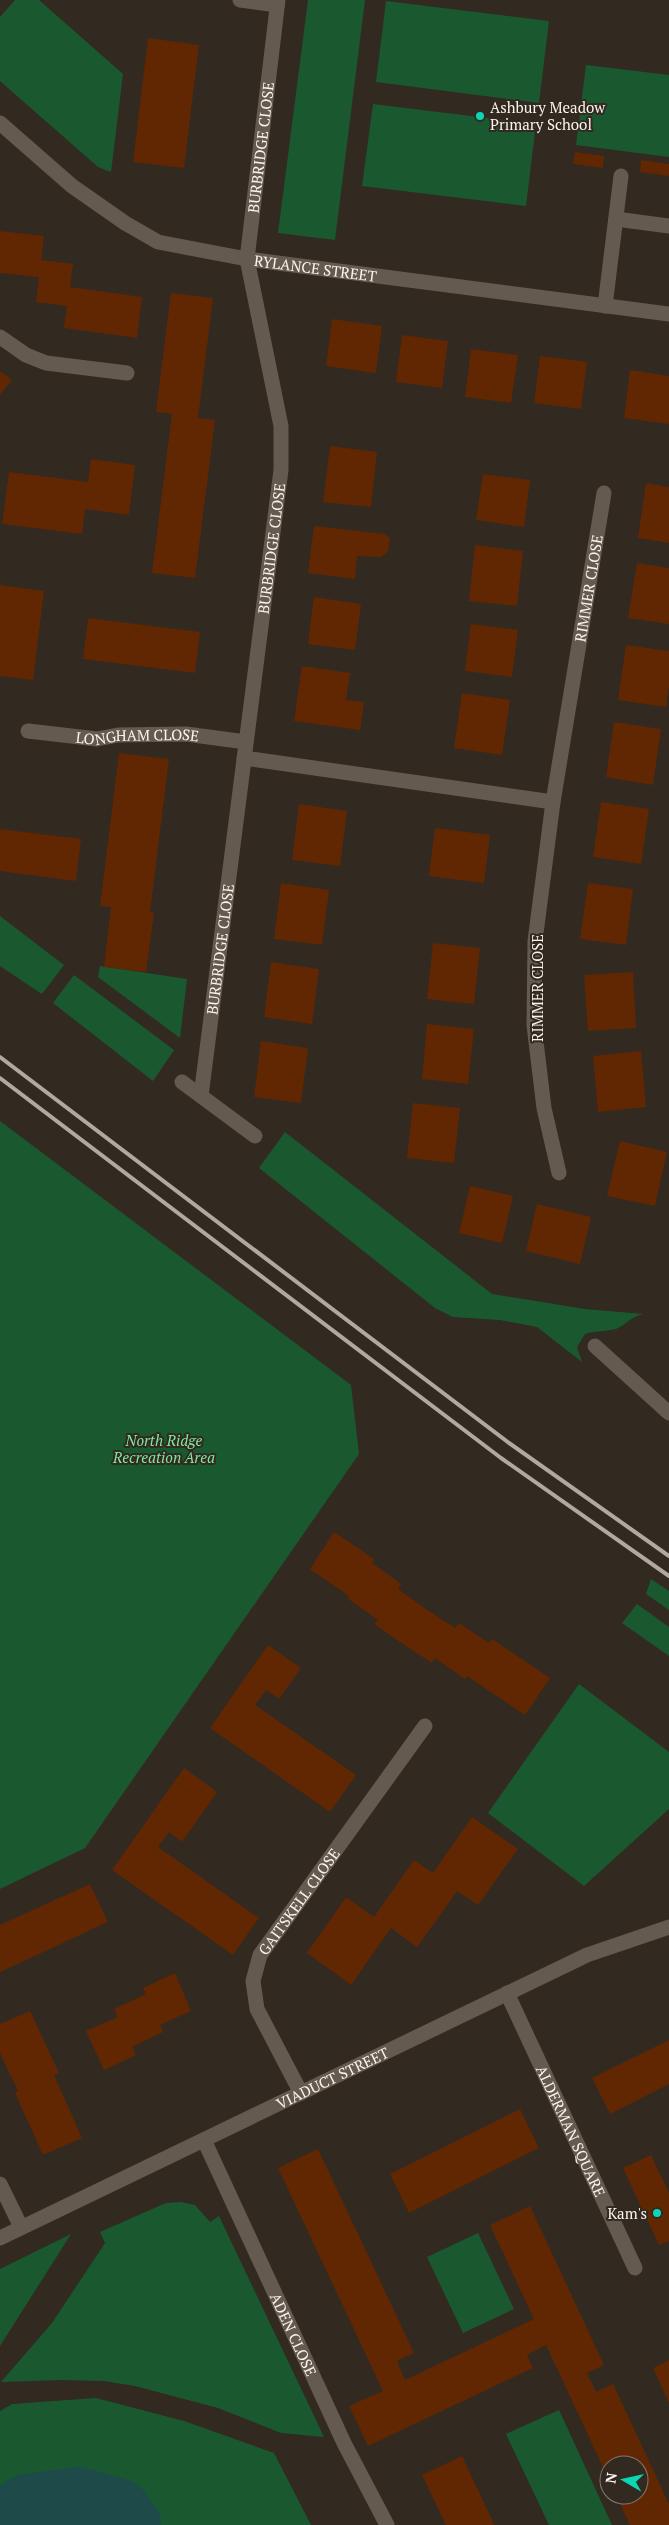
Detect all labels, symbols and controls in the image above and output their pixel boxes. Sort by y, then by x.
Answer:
street label: BURBRIDGE CLOSE [243,81,278,214]
place label: Ashbury Meadow Primary School [490,97,606,134]
marker: Ashbury Meadow Primary School [474,110,486,122]
street label: RYLANCE STREET [253,250,378,286]
street label: BURBRIDGE CLOSE [253,482,289,615]
street label: RIMMER CLOSE [570,533,607,643]
street label: LONGHAM CLOSE [75,724,200,749]
street label: BURBRIDGE CLOSE [201,883,238,1016]
street label: RIMMER CLOSE [527,934,547,1042]
park label: North Ridge Recreation Area [112,1430,215,1467]
street label: GAITSKELL CLOSE [253,1844,344,1959]
street label: VIADUCT STREET [273,2042,392,2113]
street label: ALDERMAN SQUARE [532,2062,610,2200]
place label: Kam's [607,2203,647,2223]
marker: Kam's [651,2207,663,2219]
street label: ADEN CLOSE [266,2289,322,2379]
north arrow [599,2455,649,2505]
text: N [600,2471,621,2485]

